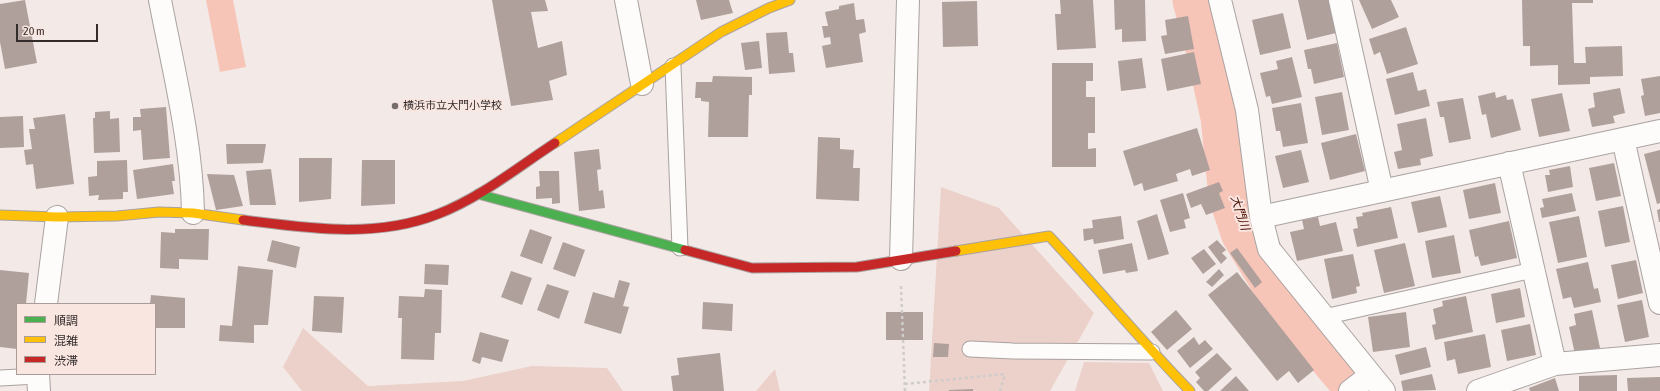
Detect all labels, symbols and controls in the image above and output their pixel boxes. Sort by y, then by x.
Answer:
scale bar [18,16,100,42]
text: 20 m [23,24,45,38]
place label: 横浜市立大門小学校 [403,99,502,113]
marker: 横浜市立大門小学校 [390,101,400,111]
water label: 大門川 [1228,194,1252,232]
legend [16,303,156,375]
text: 順調 [54,314,78,328]
text: 混雑 [54,334,78,348]
text: 渋滞 [54,354,78,368]

